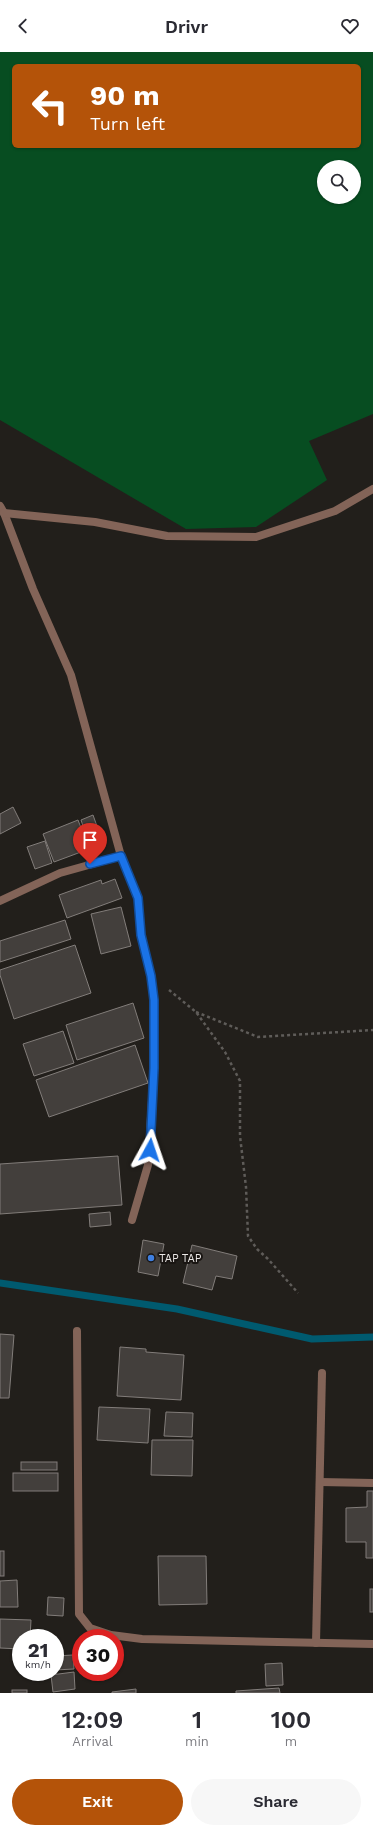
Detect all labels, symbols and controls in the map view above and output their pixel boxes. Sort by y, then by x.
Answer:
icon: back [12,15,34,37]
icon: heart [339,15,361,37]
text: Drivr [165,16,208,37]
text: 90 m [90,79,160,112]
icon: left [24,80,76,132]
text: Turn left [90,113,165,134]
map controls [317,160,361,204]
button: search [317,160,361,204]
pin [73,823,107,864]
icon: arrive [79,829,101,851]
position arrow [129,1129,171,1171]
place label: TAP TAP [159,1252,202,1265]
marker: TAP TAP [146,1253,156,1263]
speed limit sign: 30 [72,1629,124,1681]
text: 21 [28,1638,48,1662]
text: km/h [25,1659,51,1670]
text: 12:09 [62,1706,123,1734]
text: 1 [192,1706,202,1734]
text: 100 [271,1706,311,1734]
text: Arrival [72,1734,113,1749]
text: min [185,1734,209,1749]
text: m [285,1734,297,1749]
button: Exit [12,1779,183,1825]
button: Share [191,1779,361,1825]

